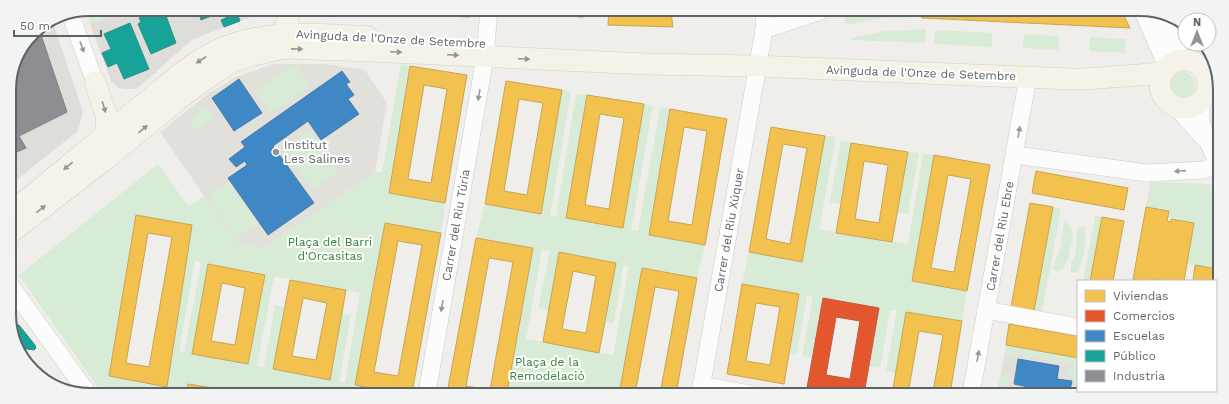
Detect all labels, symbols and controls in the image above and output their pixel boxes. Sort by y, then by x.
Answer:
scale bar [14,12,101,38]
north arrow [1177,12,1217,52]
text: N [1193,16,1201,29]
text: 50 m [20,19,50,33]
street label: Avinguda de l'Onze de Setembre [296,27,486,51]
one-way arrow [80,42,86,54]
one-way arrow [291,45,303,52]
one-way arrow [390,49,402,56]
one-way arrow [447,52,459,59]
one-way arrow [518,55,530,62]
one-way arrow [195,56,206,63]
street label: Avinguda de l'Onze de Setembre [826,63,1016,83]
one-way arrow [476,89,482,101]
one-way arrow [101,101,107,113]
one-way arrow [138,124,148,133]
one-way arrow [1016,126,1022,138]
place label: Institut Les Salines [284,138,350,166]
marker: Institut Les Salines [271,147,281,157]
one-way arrow [63,162,74,171]
street label: Carrer del Riu Xúquer [711,167,747,293]
street label: Carrer del Riu Túria [439,168,473,282]
one-way arrow [1173,168,1186,174]
street label: Carrer del Riu Ebre [983,180,1017,292]
one-way arrow [35,205,46,214]
park label: Plaça del Barri d'Orcasitas [288,235,372,263]
legend [1077,280,1217,392]
text: Viviendas [1113,289,1168,303]
one-way arrow [439,300,445,312]
text: Comercios [1113,309,1175,323]
text: Escuelas [1113,329,1165,343]
text: Público [1113,349,1156,363]
one-way arrow [975,350,981,362]
park label: Plaça de la Remodelació [509,355,585,383]
text: Industria [1113,369,1165,383]

